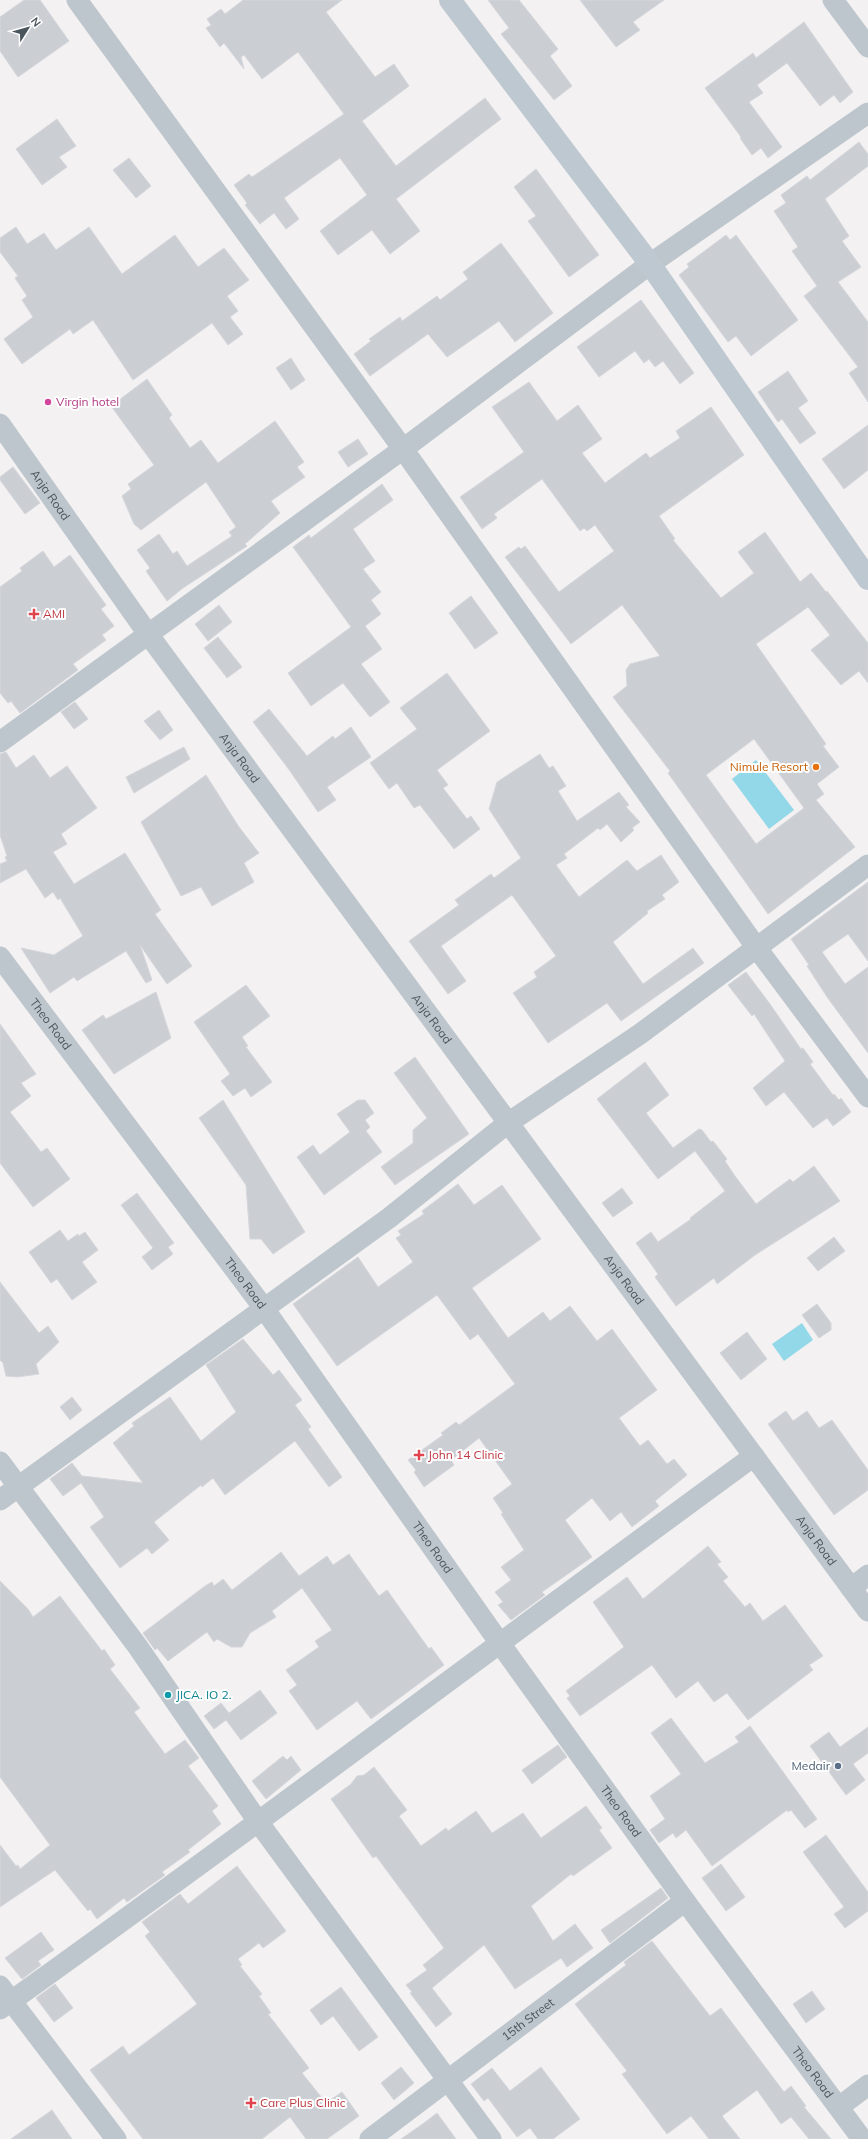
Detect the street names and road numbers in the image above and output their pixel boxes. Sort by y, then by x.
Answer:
street label: Anja Road [28,467,74,523]
street label: Anja Road [216,730,263,786]
street label: Anja Road [409,991,455,1047]
street label: Theo Road [27,995,75,1052]
street label: Anja Road [601,1251,648,1307]
street label: Theo Road [221,1254,270,1311]
street label: Anja Road [793,1512,840,1568]
street label: Theo Road [409,1518,456,1576]
street label: Theo Road [597,1782,645,1840]
street label: 15th Street [498,1995,557,2044]
street label: Theo Road [789,2043,837,2101]

